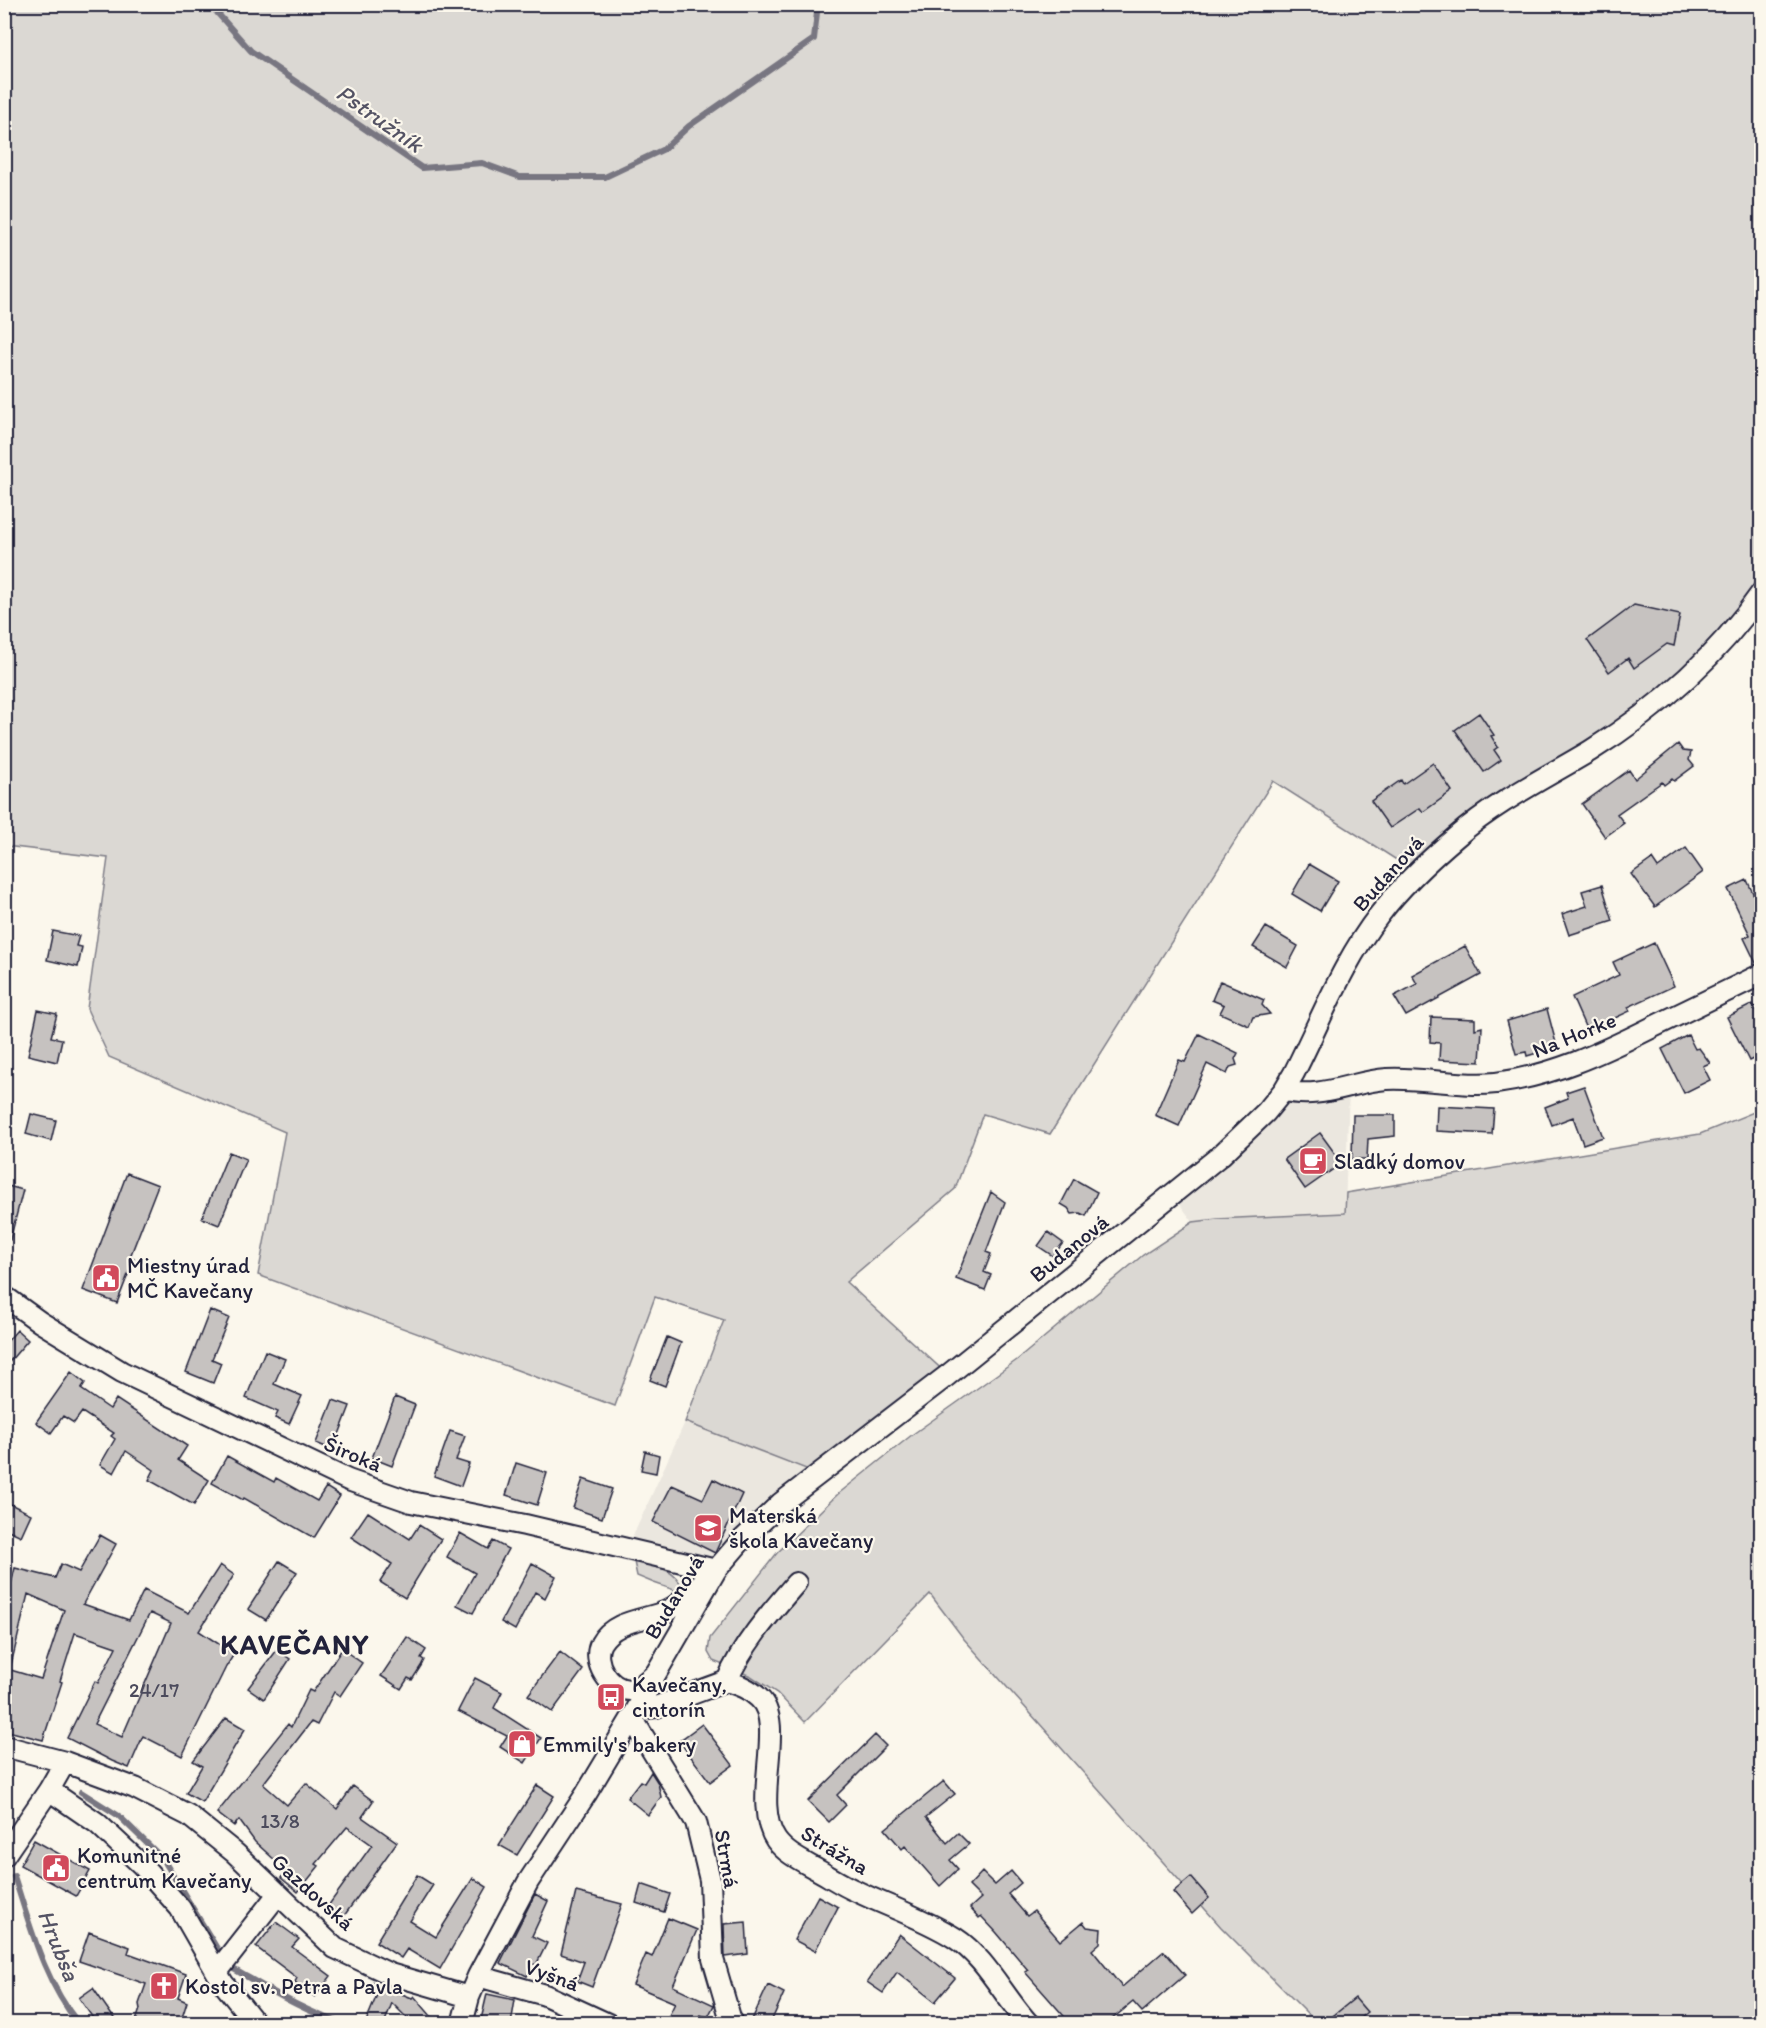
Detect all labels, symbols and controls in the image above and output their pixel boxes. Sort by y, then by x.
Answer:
water label: Pstružník [331,78,430,159]
street label: Budanová [1347,829,1430,917]
street label: Na Horke [1528,1006,1620,1064]
cafe icon: Sladký domov [1297,1145,1329,1177]
place label: Sladký domov [1334,1148,1465,1175]
street label: Budanová [1024,1208,1114,1288]
place label: Miestny úrad MČ Kavečany [127,1252,254,1304]
public building icon: Miestny úrad MČ Kavečany [90,1262,122,1294]
street label: Široká [320,1430,387,1478]
place label: Materská škola Kavečany [729,1502,874,1554]
school or university icon: Materská škola Kavečany [692,1512,724,1544]
street label: Budanová [638,1549,710,1644]
district label: KAVEČANY [220,1627,370,1661]
place label: Kavečany, cintorín [632,1671,727,1723]
house number: 24/17 [129,1678,179,1702]
bus stop icon: Kavečany, cintorín [595,1681,627,1713]
shop icon: Emmily's bakery [506,1728,538,1760]
place label: Emmily's bakery [543,1731,696,1758]
house number: 13/8 [260,1809,300,1833]
street label: Strážna [796,1819,874,1881]
street label: Strmá [709,1828,746,1891]
place label: Komunitné centrum Kavečany [77,1842,252,1894]
street label: Gazdovská [266,1848,360,1937]
public building icon: Komunitné centrum Kavečany [40,1852,72,1884]
water label: Hrubša [32,1905,87,1986]
street label: Vyšná [521,1953,583,1997]
church icon: Kostol sv. Petra a Pavla [148,1970,180,2002]
place label: Kostol sv. Petra a Pavla [185,1973,403,2000]

